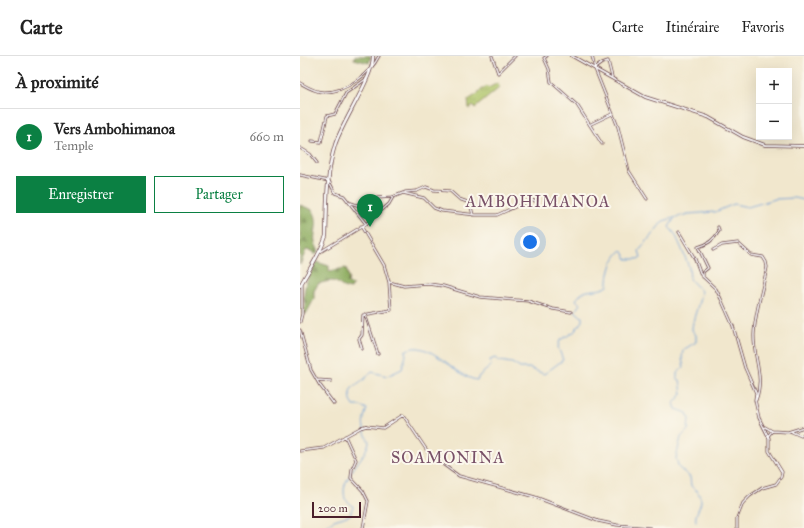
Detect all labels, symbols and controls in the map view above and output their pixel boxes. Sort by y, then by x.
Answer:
text: Carte [20,16,63,39]
text: Carte [612,19,644,36]
text: Itinéraire [666,19,719,36]
text: Favoris [741,19,784,36]
map controls [756,68,792,140]
button: + [756,68,792,104]
text: À proximité [16,72,99,93]
button: − [756,104,792,140]
text: Vers Ambohimanoa [54,120,175,138]
text: 1 [26,129,32,145]
text: 660 m [249,129,284,145]
text: Temple [54,138,94,154]
button: Enregistrer [16,176,146,213]
button: Partager [154,176,284,213]
district label: AMBOHIMANOA [464,192,611,211]
pin: 1 [357,194,383,227]
your location [520,232,540,252]
district label: SOAMONINA [391,448,505,467]
scale bar [312,500,361,519]
text: 200 m [318,502,348,515]

